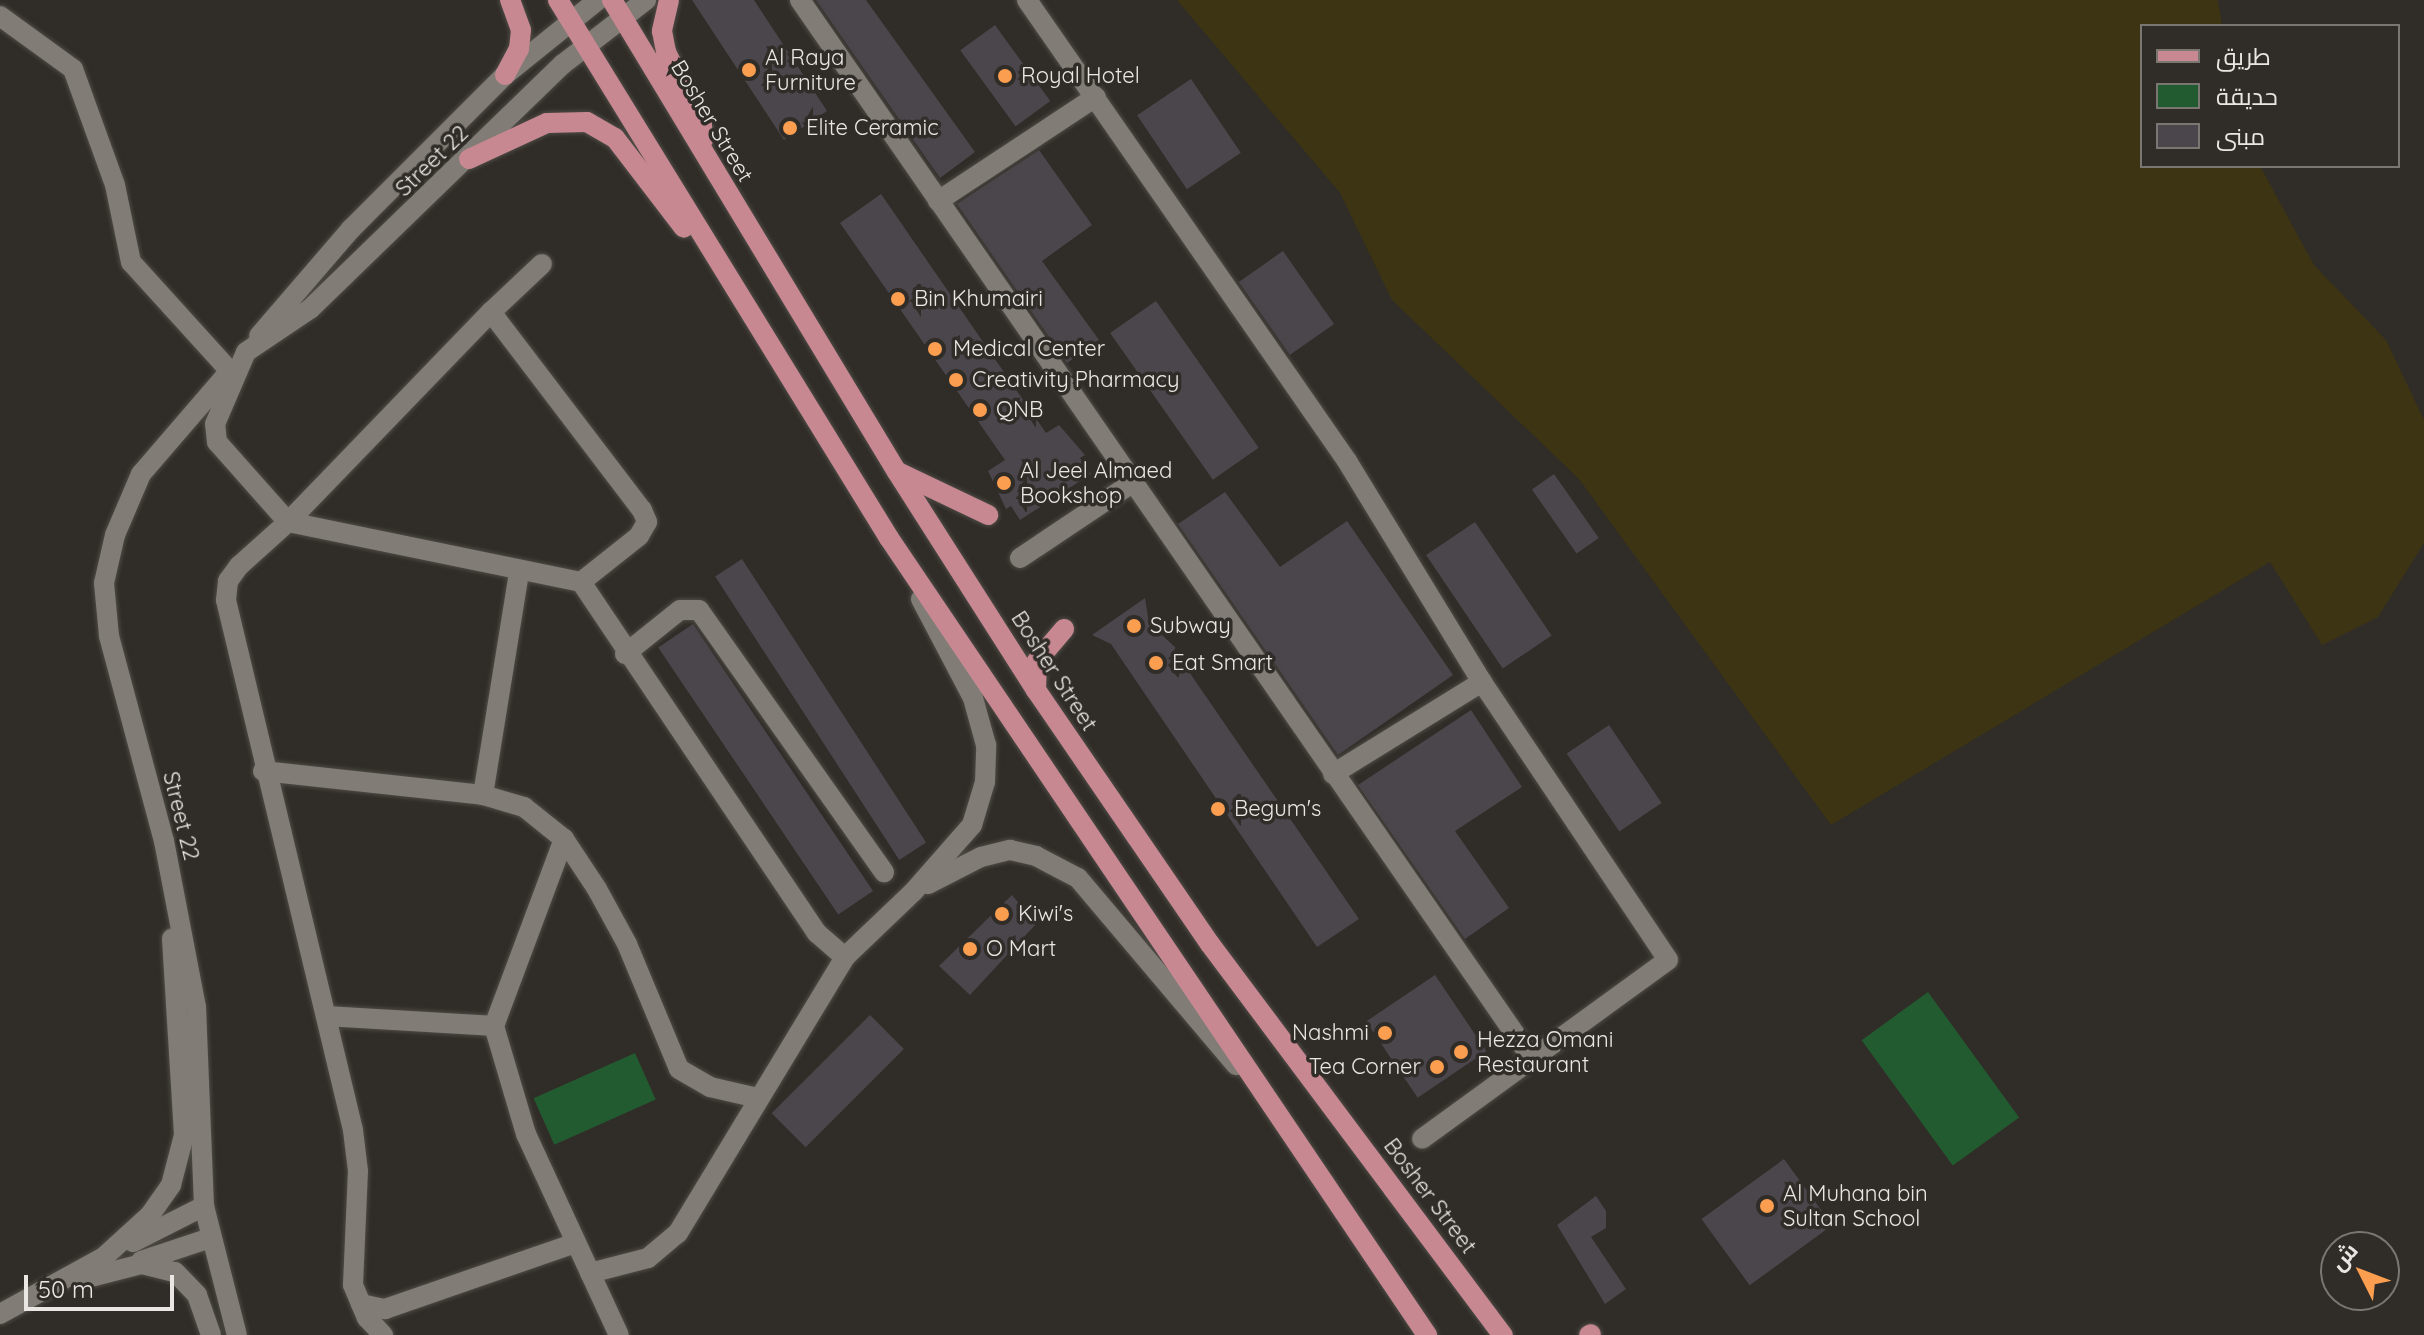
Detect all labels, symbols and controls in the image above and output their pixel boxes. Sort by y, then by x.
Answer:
legend [2140,24,2400,168]
text: طريق [2216,41,2271,71]
place label: Al Raya Furniture [765,44,856,96]
street label: Bosher Street [665,55,759,187]
marker: Al Raya Furniture [740,61,758,79]
place label: Royal Hotel [1021,63,1140,89]
marker: Royal Hotel [996,67,1014,85]
text: حديقة [2216,81,2278,111]
place label: Elite Ceramic [806,115,939,141]
marker: Elite Ceramic [781,119,799,137]
street label: Street 22 [390,120,474,202]
text: مبنى [2216,121,2265,151]
place label: Bin Khumairi [914,286,1043,312]
marker: Bin Khumairi [889,290,907,308]
place label: Medical Center [953,336,1105,362]
marker: Medical Center [924,338,946,360]
place label: Creativity Pharmacy [972,367,1179,393]
marker: Creativity Pharmacy [947,371,965,389]
place label: QNB [996,397,1043,423]
marker: QNB [971,401,989,419]
place label: Al Jeel Almaed Bookshop [1020,457,1172,508]
marker: Al Jeel Almaed Bookshop [995,474,1013,492]
street label: Bosher Street [1006,606,1102,736]
place label: Subway [1150,613,1231,639]
marker: Subway [1125,617,1143,635]
place label: Eat Smart [1172,650,1273,676]
marker: Eat Smart [1147,654,1165,672]
street label: Street 22 [157,769,205,863]
place label: Begum's [1234,796,1321,822]
marker: Begum's [1209,800,1227,818]
place label: Kiwi's [1018,901,1073,927]
marker: Kiwi's [993,905,1011,923]
place label: O Mart [986,936,1056,962]
marker: O Mart [961,940,979,958]
place label: Nashmi [1292,1020,1369,1046]
marker: Nashmi [1376,1024,1394,1042]
place label: Hezza Omani Restaurant [1477,1026,1613,1078]
marker: Hezza Omani Restaurant [1452,1043,1470,1061]
place label: Tea Corner [1309,1054,1421,1080]
marker: Tea Corner [1428,1058,1446,1076]
street label: Bosher Street [1378,1133,1482,1259]
place label: Al Muhana bin Sultan School [1783,1180,1928,1232]
marker: Al Muhana bin Sultan School [1758,1197,1776,1215]
north arrow [2320,1231,2400,1311]
text: ش [2324,1236,2363,1276]
scale bar [28,1259,178,1309]
text: 50 m [38,1274,94,1304]

